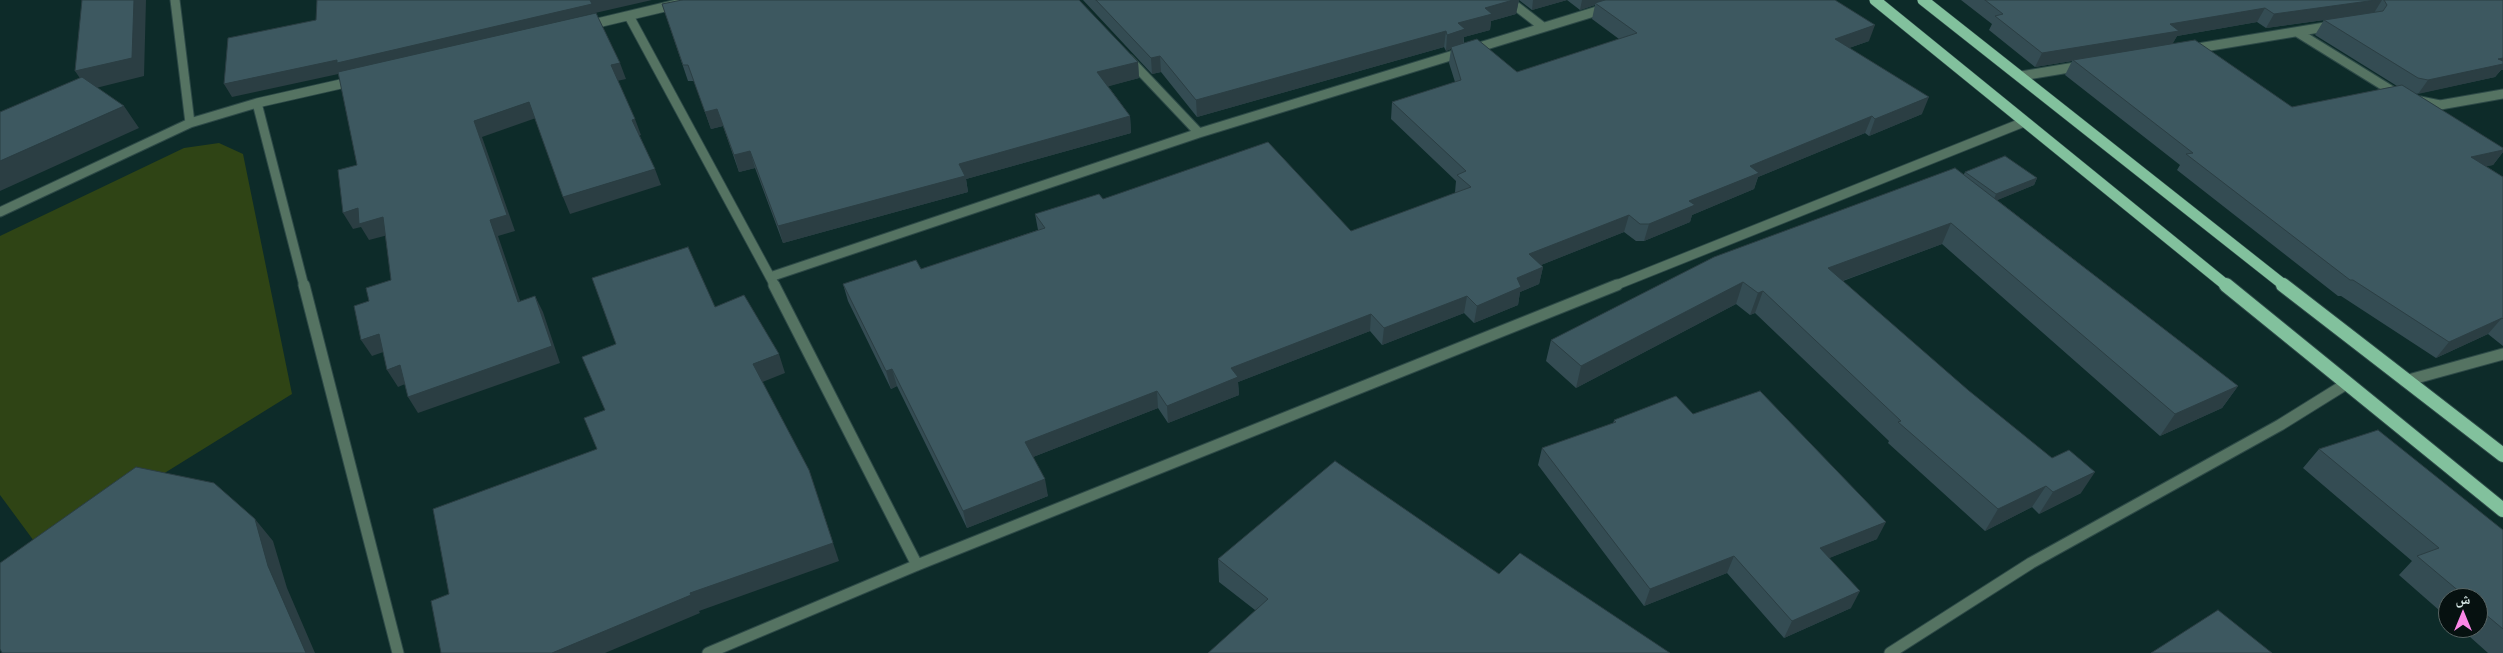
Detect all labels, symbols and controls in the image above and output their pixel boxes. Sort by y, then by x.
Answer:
north arrow [2438,588,2488,638]
text: ش [2456,589,2470,608]

